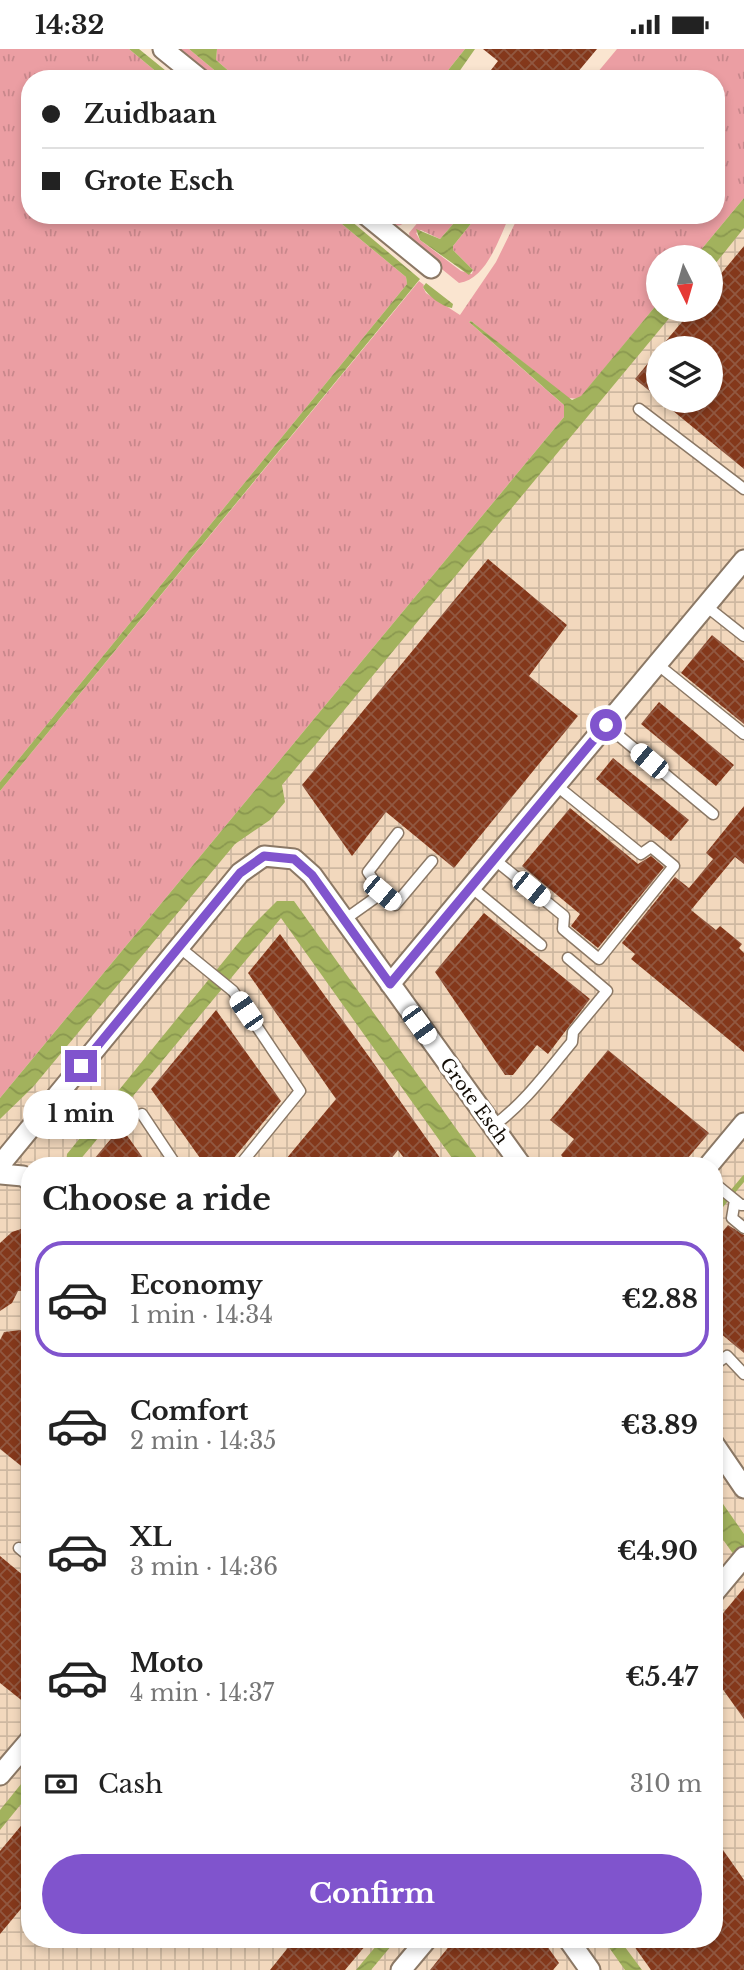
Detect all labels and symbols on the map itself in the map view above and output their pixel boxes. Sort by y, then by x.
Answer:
north arrow [646,245,723,322]
route start [590,709,622,741]
car [627,739,672,783]
car [509,868,554,910]
car [360,871,405,915]
car [226,988,267,1034]
car [399,1002,440,1048]
route end [65,1050,97,1082]
street label: Grote Esch [435,1054,513,1148]
callout: 1 min [23,1091,139,1139]

